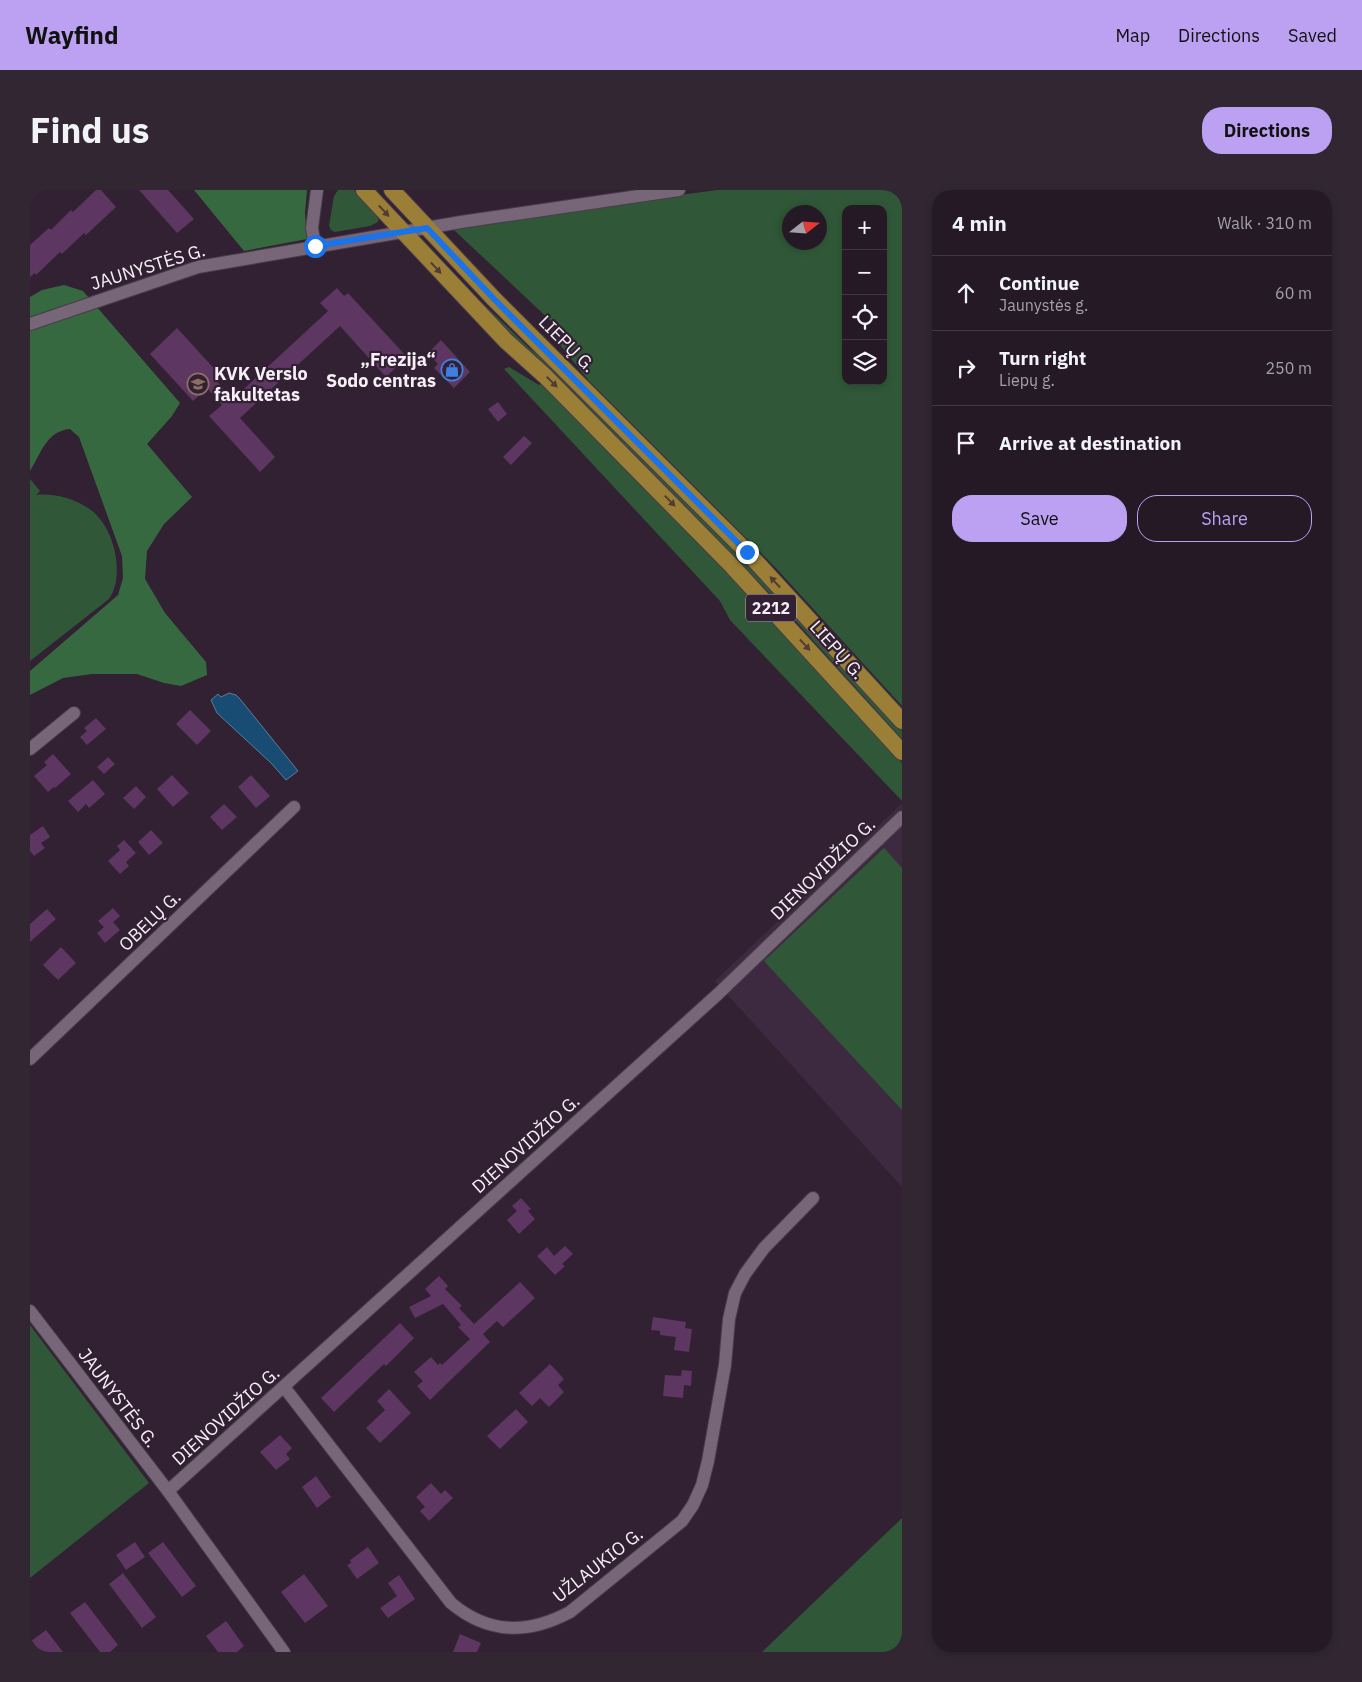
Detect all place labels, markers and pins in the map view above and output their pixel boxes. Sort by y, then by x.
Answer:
place label: „Frezija“ Sodo centras [326,348,436,392]
shop icon: „Frezija“ Sodo centras [440,358,464,382]
place label: KVK Verslo fakultetas [214,362,308,406]
school or university icon: KVK Verslo fakultetas [186,372,210,396]

